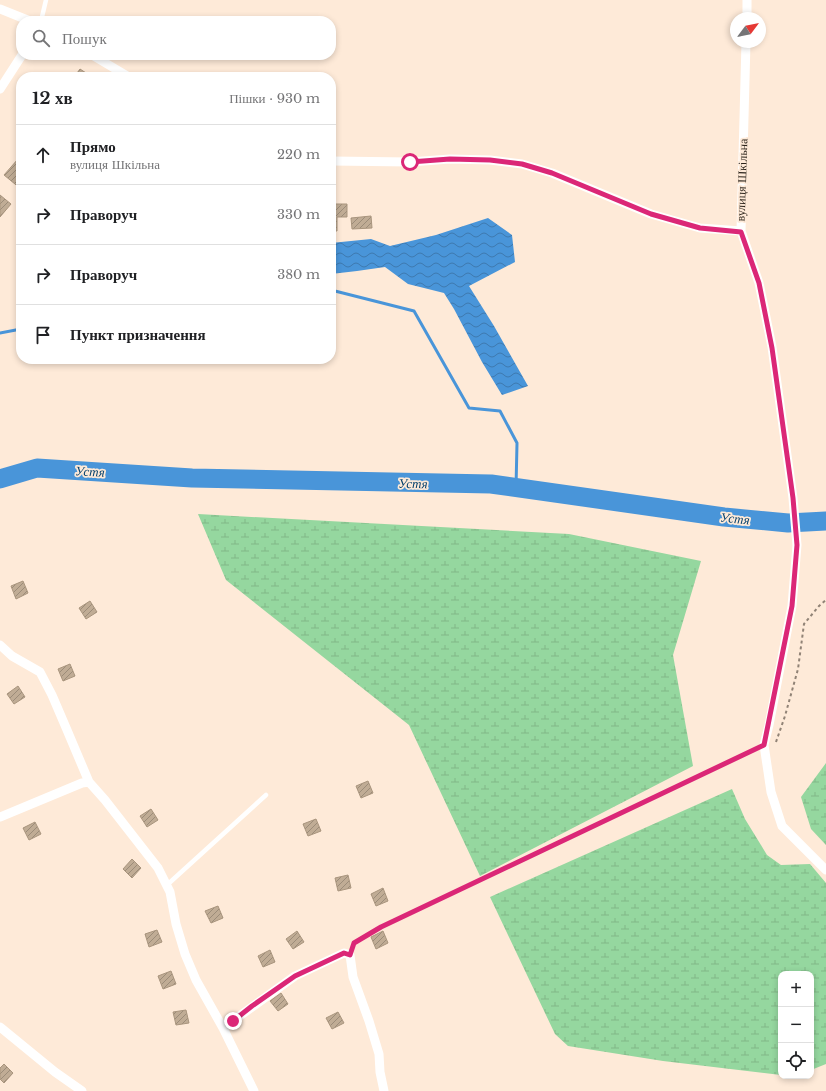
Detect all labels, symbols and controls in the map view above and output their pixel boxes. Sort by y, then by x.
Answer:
north arrow [730,12,766,48]
search box [16,16,336,60]
icon: search [30,27,52,49]
text: Пошук [62,29,107,48]
text: 12 хв [32,88,73,109]
text: Пішки · 930 m [229,90,320,107]
text: Прямо [70,137,116,156]
street label: вулиця Шкільна [733,138,750,222]
icon: ahead [32,144,54,166]
text: 220 m [277,146,320,163]
route start [401,153,419,171]
text: вулиця Шкільна [70,156,160,173]
icon: right [32,204,54,226]
text: Праворуч [70,205,137,224]
text: 330 m [277,206,320,223]
icon: right [32,264,54,286]
text: Праворуч [70,265,137,284]
text: 380 m [277,266,320,283]
icon: arrive [32,324,54,346]
text: Пункт призначення [70,325,206,344]
water label: Устя [75,462,105,481]
water label: Устя [398,475,428,492]
water label: Устя [719,509,751,528]
map controls [778,971,814,1079]
button: + [778,971,814,1007]
button: − [778,1007,814,1043]
route end [224,1012,242,1030]
button: locate [778,1043,814,1079]

